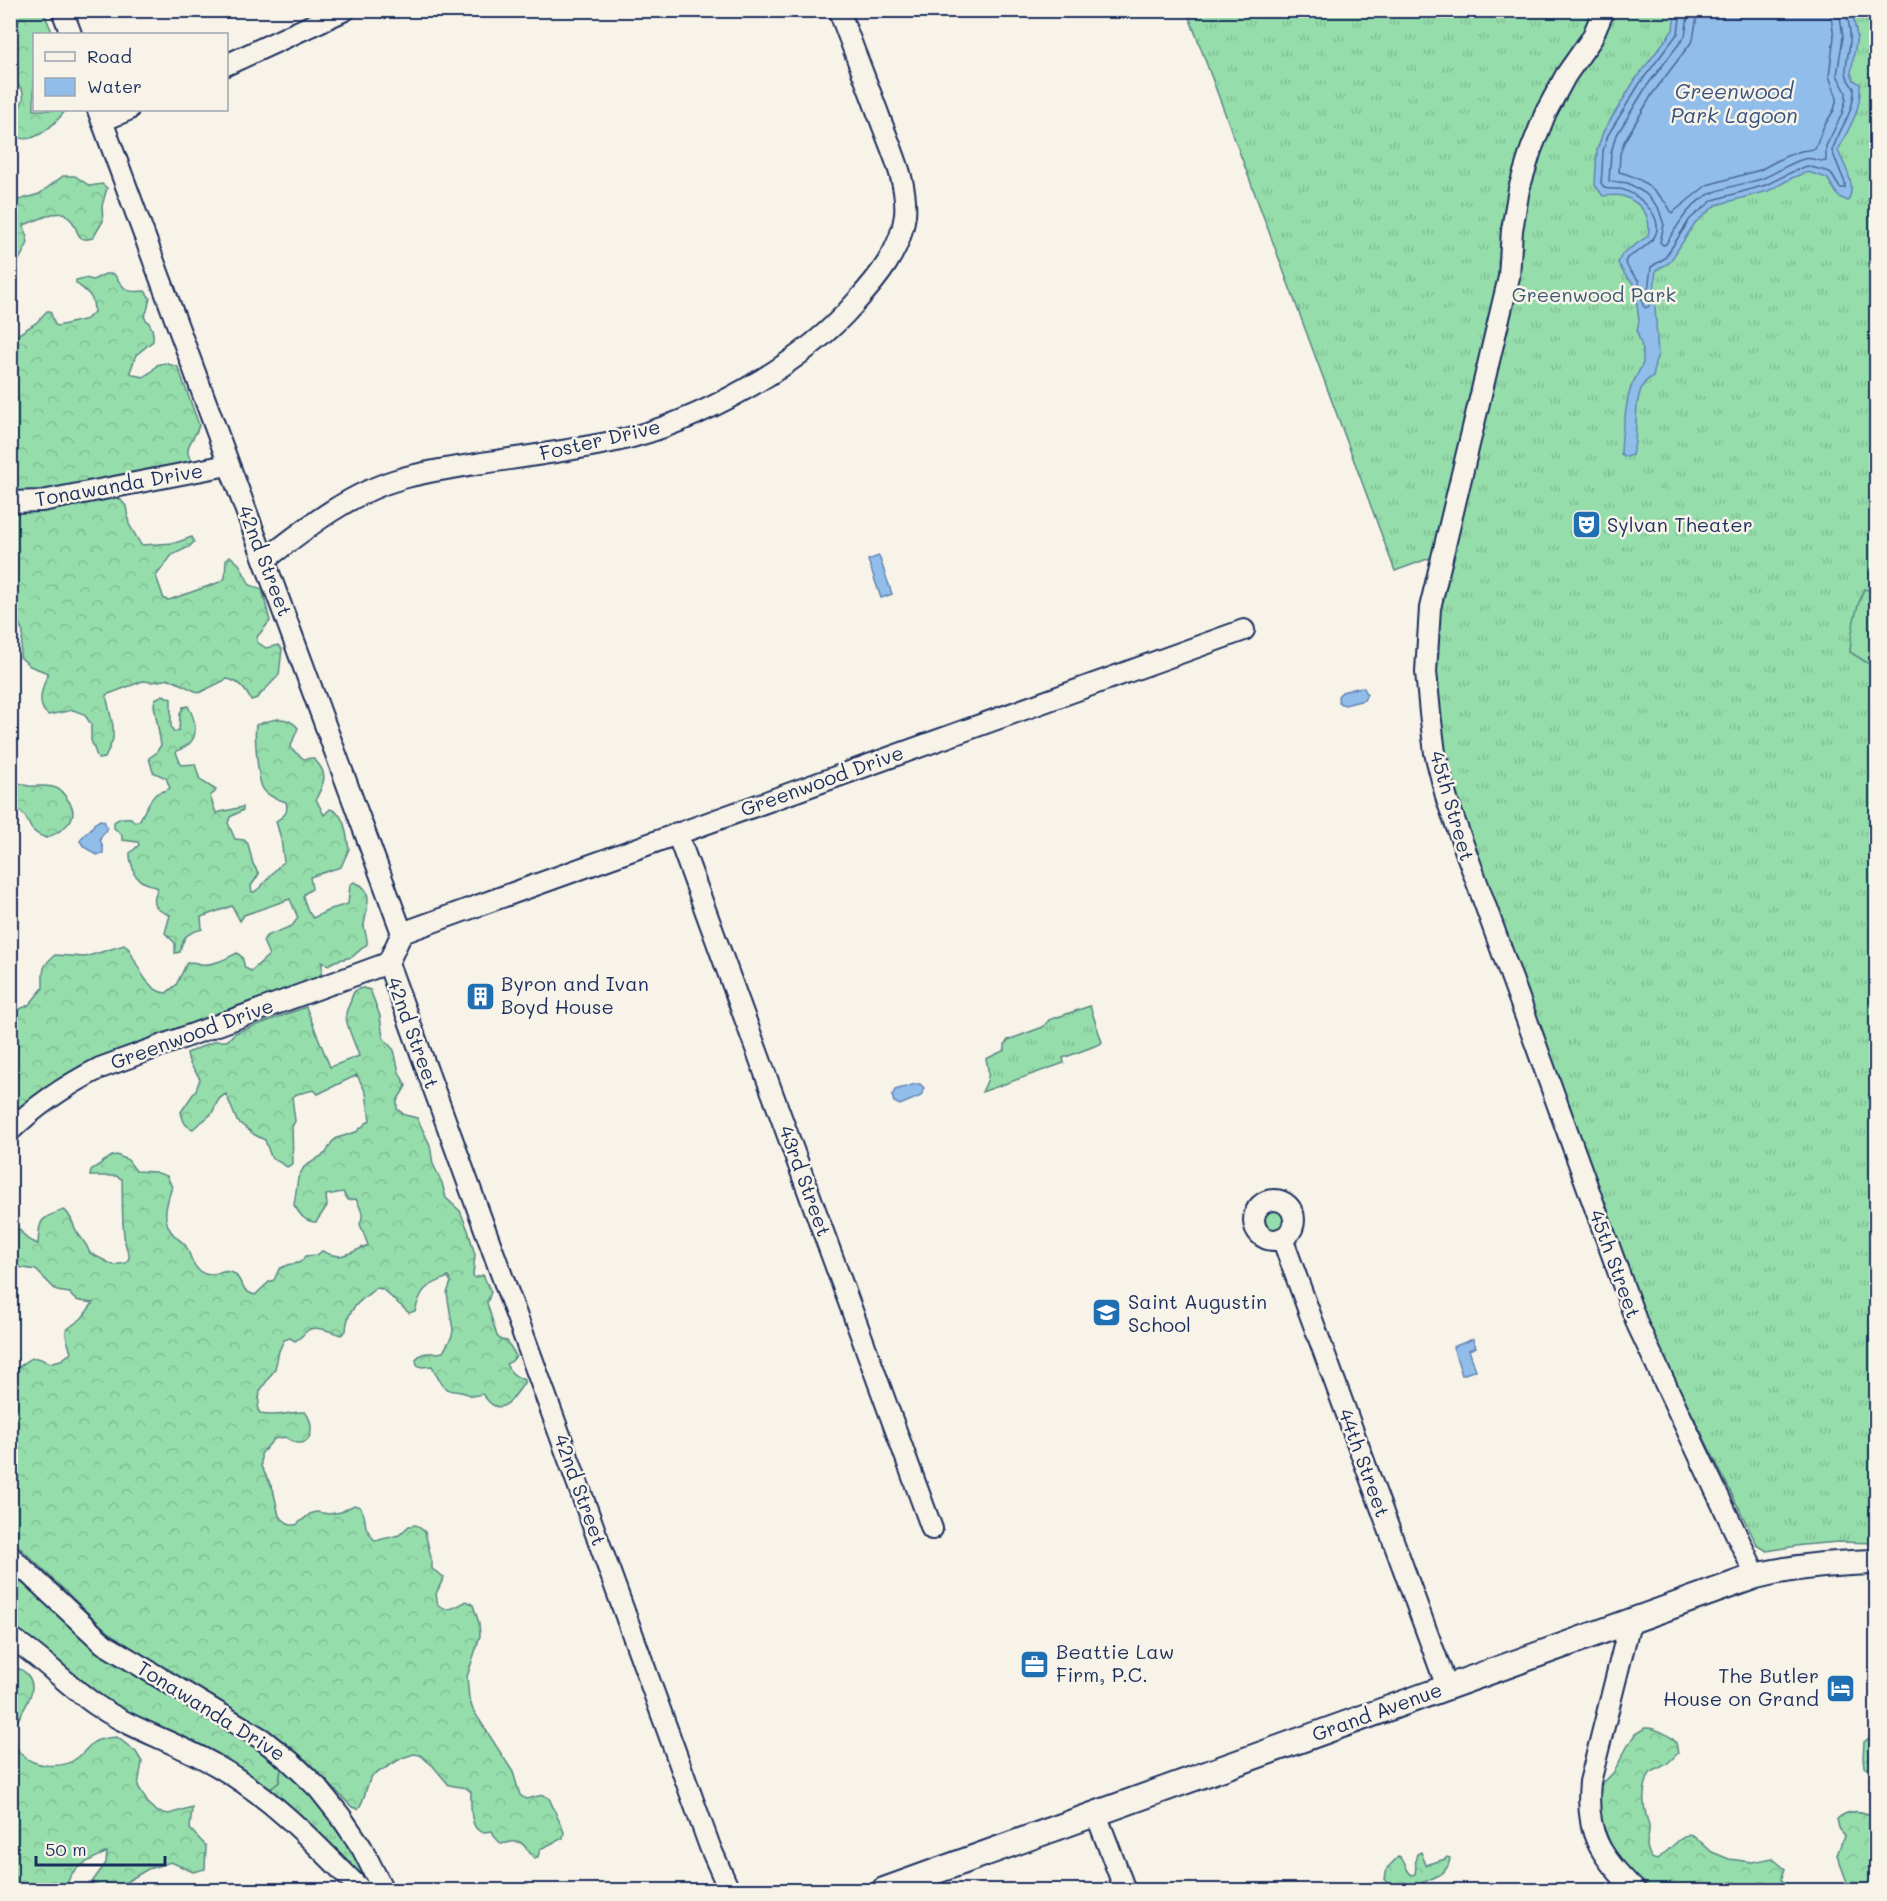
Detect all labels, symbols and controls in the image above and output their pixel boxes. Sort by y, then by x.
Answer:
legend [33,33,228,111]
text: Road [87,44,132,68]
text: Water [87,74,142,98]
water label: Greenwood Park Lagoon [1670,77,1798,128]
park label: Greenwood Park [1512,281,1676,307]
street label: Foster Drive [537,412,663,466]
street label: Tonawanda Drive [33,456,205,512]
street label: 42nd Street [233,502,299,620]
theatre icon: Sylvan Theater [1570,509,1602,541]
place label: Sylvan Theater [1607,511,1753,537]
street label: Greenwood Drive [736,738,907,822]
street label: 45th Street [1425,748,1481,864]
place label: Byron and Ivan Boyd House [501,970,649,1019]
street label: 42nd Street [382,973,446,1092]
building icon: Byron and Ivan Boyd House [464,980,496,1012]
street label: Greenwood Drive [106,991,277,1075]
street label: 43rd Street [774,1122,838,1240]
street label: 45th Street [1584,1206,1648,1321]
place label: Saint Augustin School [1128,1288,1267,1337]
school or university icon: Saint Augustin School [1091,1297,1123,1329]
street label: 44th Street [1333,1405,1397,1520]
street label: 42nd Street [549,1430,613,1549]
place label: Beattie Law Firm, P.C. [1056,1638,1174,1687]
office icon: Beattie Law Firm, P.C. [1019,1648,1051,1680]
street label: Tonawanda Drive [133,1654,291,1766]
place label: The Butler House on Grand [1663,1662,1819,1711]
hotel icon: The Butler House on Grand [1824,1672,1856,1704]
street label: Grand Avenue [1308,1675,1445,1747]
scale bar [36,1829,165,1867]
text: 50 m [45,1837,87,1861]

